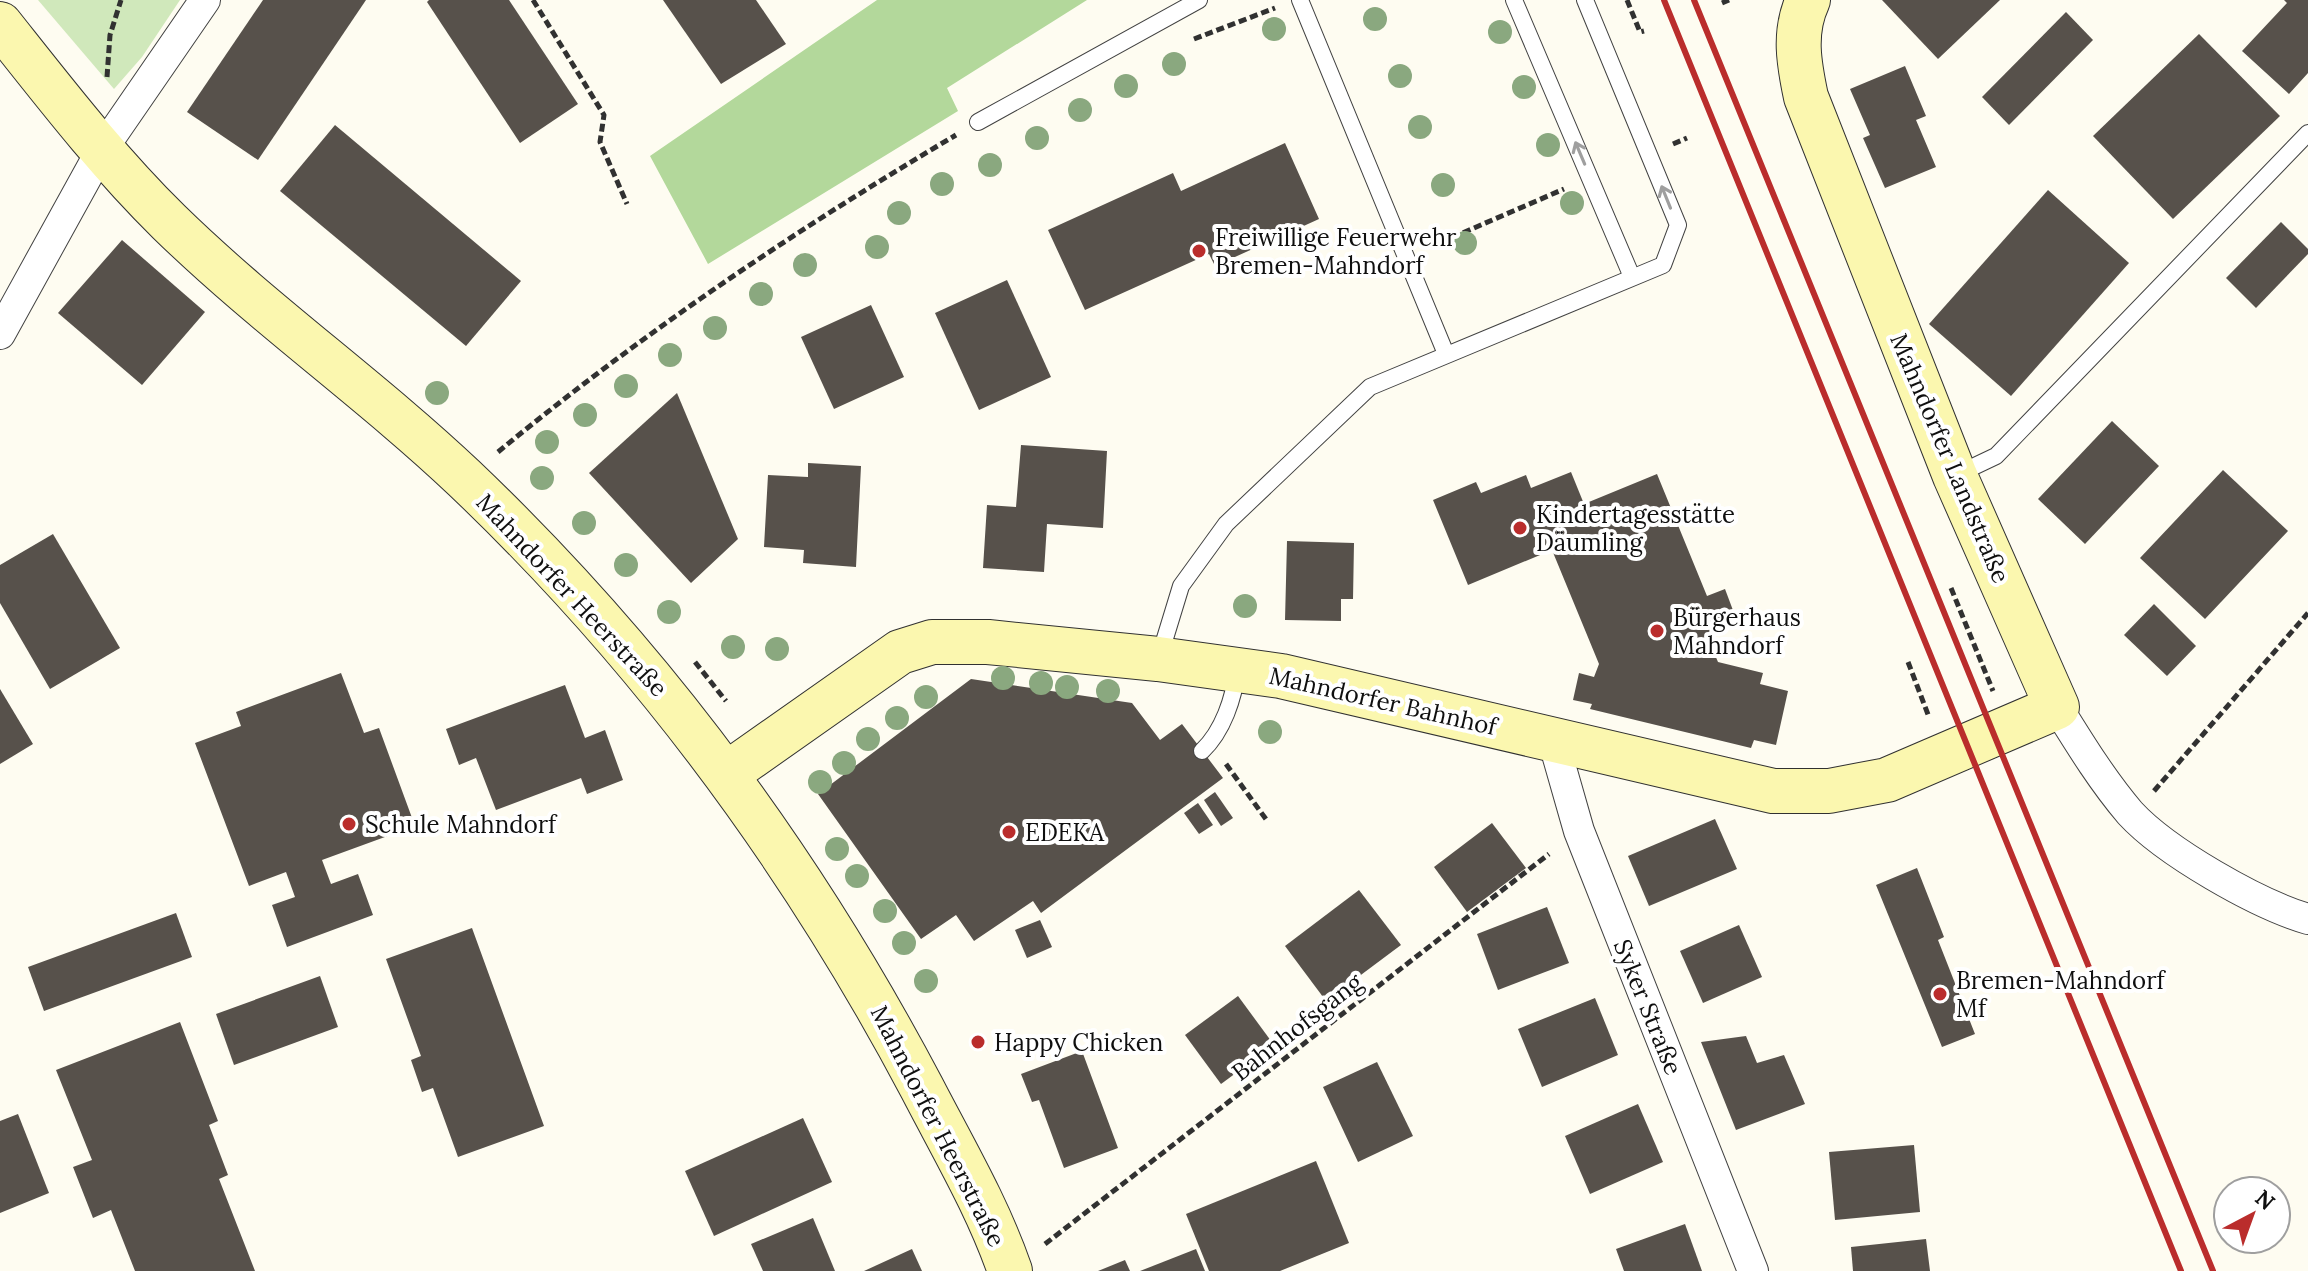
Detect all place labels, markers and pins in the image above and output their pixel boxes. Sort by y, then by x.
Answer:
place label: Freiwillige Feuerwehr Bremen-Mahndorf [1215,222,1457,281]
marker: Freiwillige Feuerwehr Bremen-Mahndorf [1190,242,1208,260]
place label: Kindertagesstätte Däumling [1536,499,1735,558]
marker: Kindertagesstätte Däumling [1511,519,1529,537]
place label: Bürgerhaus Mahndorf [1673,602,1801,661]
marker: Bürgerhaus Mahndorf [1648,622,1666,640]
place label: Schule Mahndorf [365,809,558,840]
marker: Schule Mahndorf [340,815,358,833]
place label: EDEKA [1025,817,1105,848]
marker: EDEKA [1000,823,1018,841]
place label: Bremen-Mahndorf Mf [1956,965,2167,1024]
marker: Bremen-Mahndorf Mf [1931,985,1949,1003]
place label: Happy Chicken [994,1027,1163,1058]
marker: Happy Chicken [969,1033,987,1051]

